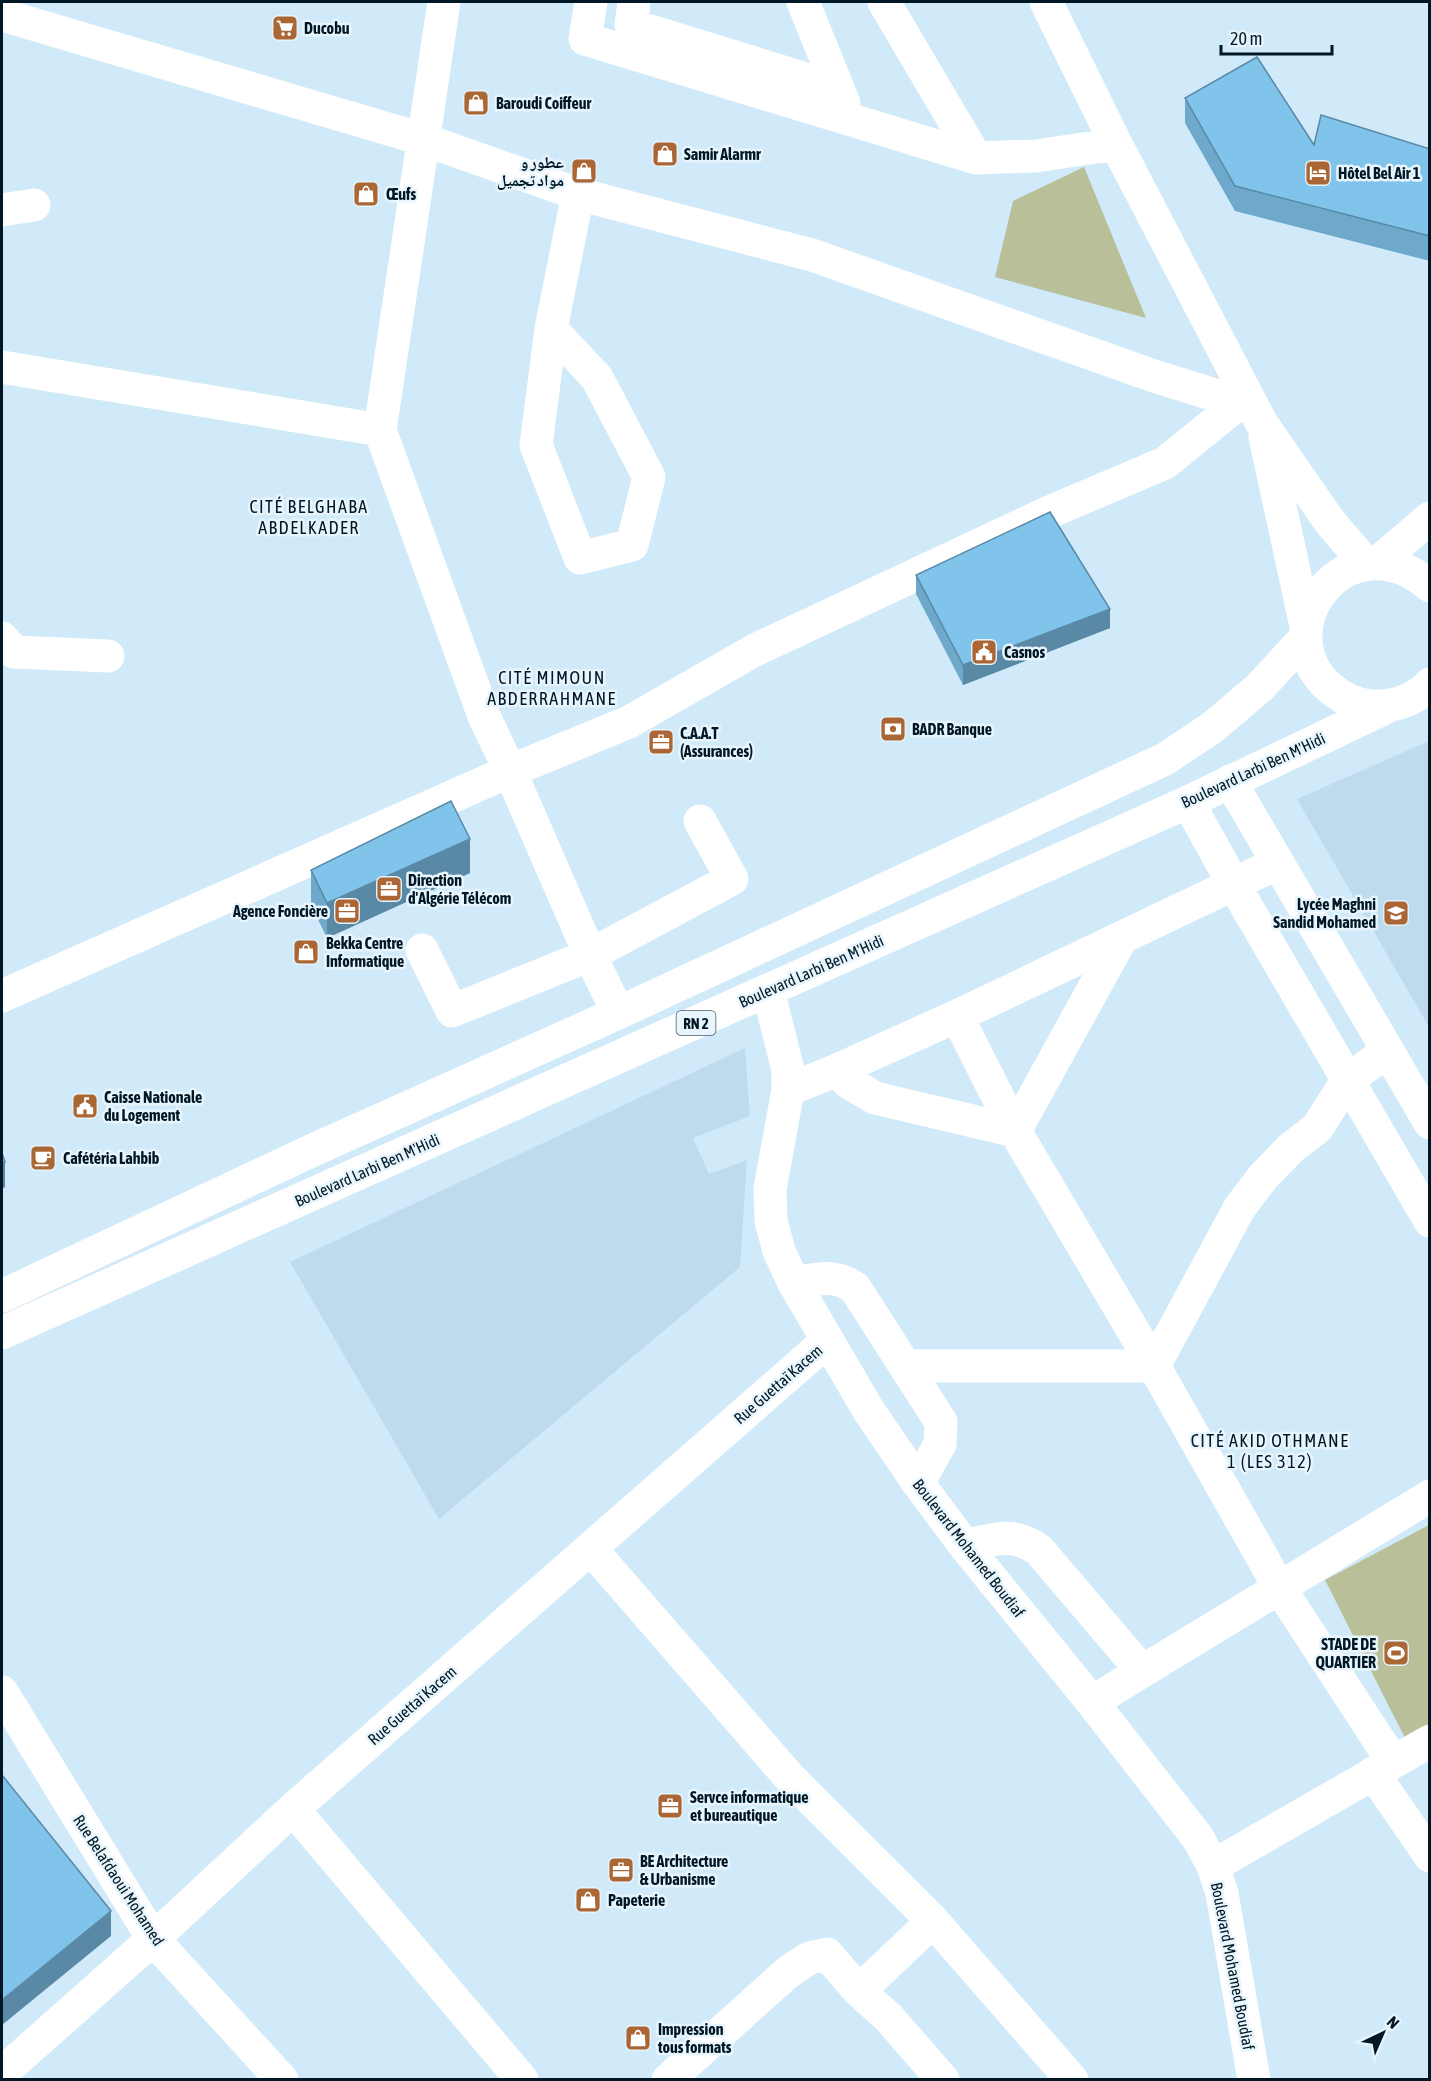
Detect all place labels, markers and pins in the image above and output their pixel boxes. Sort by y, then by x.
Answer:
supermarket icon: Ducobu [270,13,300,43]
place label: Ducobu [304,19,350,37]
shop icon: Baroudi Coiffeur [461,88,491,118]
place label: Baroudi Coiffeur [496,94,592,112]
shop icon: Samir Alarmr [650,139,680,169]
place label: Samir Alarmr [684,145,761,163]
place label: عطور و مواد تجميل [497,153,564,190]
shop icon: عطور و مواد تجميل [569,156,599,186]
hotel icon: Hôtel Bel Air 1 [1303,158,1333,188]
place label: Hôtel Bel Air 1 [1338,164,1421,182]
shop icon: Œufs [351,179,381,209]
place label: Œufs [386,185,416,203]
public building icon: Casnos [969,637,999,667]
place label: Casnos [1004,643,1046,661]
bank icon: BADR Banque [878,714,908,744]
place label: BADR Banque [912,720,992,738]
place label: C.A.A.T (Assurances) [680,724,753,760]
office icon: C.A.A.T (Assurances) [646,727,676,757]
place label: Direction d'Algérie Télécom [408,871,511,907]
office icon: Direction d'Algérie Télécom [374,874,404,904]
place label: Lycée Maghni Sandid Mohamed [1273,895,1376,931]
office icon: Agence Foncière [332,896,362,926]
school or university icon: Lycée Maghni Sandid Mohamed [1381,898,1411,928]
place label: Agence Foncière [232,902,328,920]
place label: Bekka Centre Informatique [326,934,404,970]
shop icon: Bekka Centre Informatique [291,937,321,967]
place label: Caisse Nationale du Logement [104,1088,202,1124]
public building icon: Caisse Nationale du Logement [70,1091,100,1121]
cafe icon: Cafétéria Lahbib [28,1143,58,1173]
place label: Cafétéria Lahbib [63,1149,160,1167]
place label: STADE DE QUARTIER [1315,1635,1376,1671]
sports icon: STADE DE QUARTIER [1381,1638,1411,1668]
place label: Servce informatique et bureautique [690,1788,808,1824]
office icon: Servce informatique et bureautique [655,1791,685,1821]
place label: BE Architecture & Urbanisme [640,1852,728,1888]
office icon: BE Architecture & Urbanisme [606,1855,636,1885]
shop icon: Papeterie [573,1885,603,1915]
place label: Papeterie [608,1891,665,1909]
place label: Impression tous formats [657,2020,732,2056]
shop icon: Impression tous formats [623,2023,653,2053]

